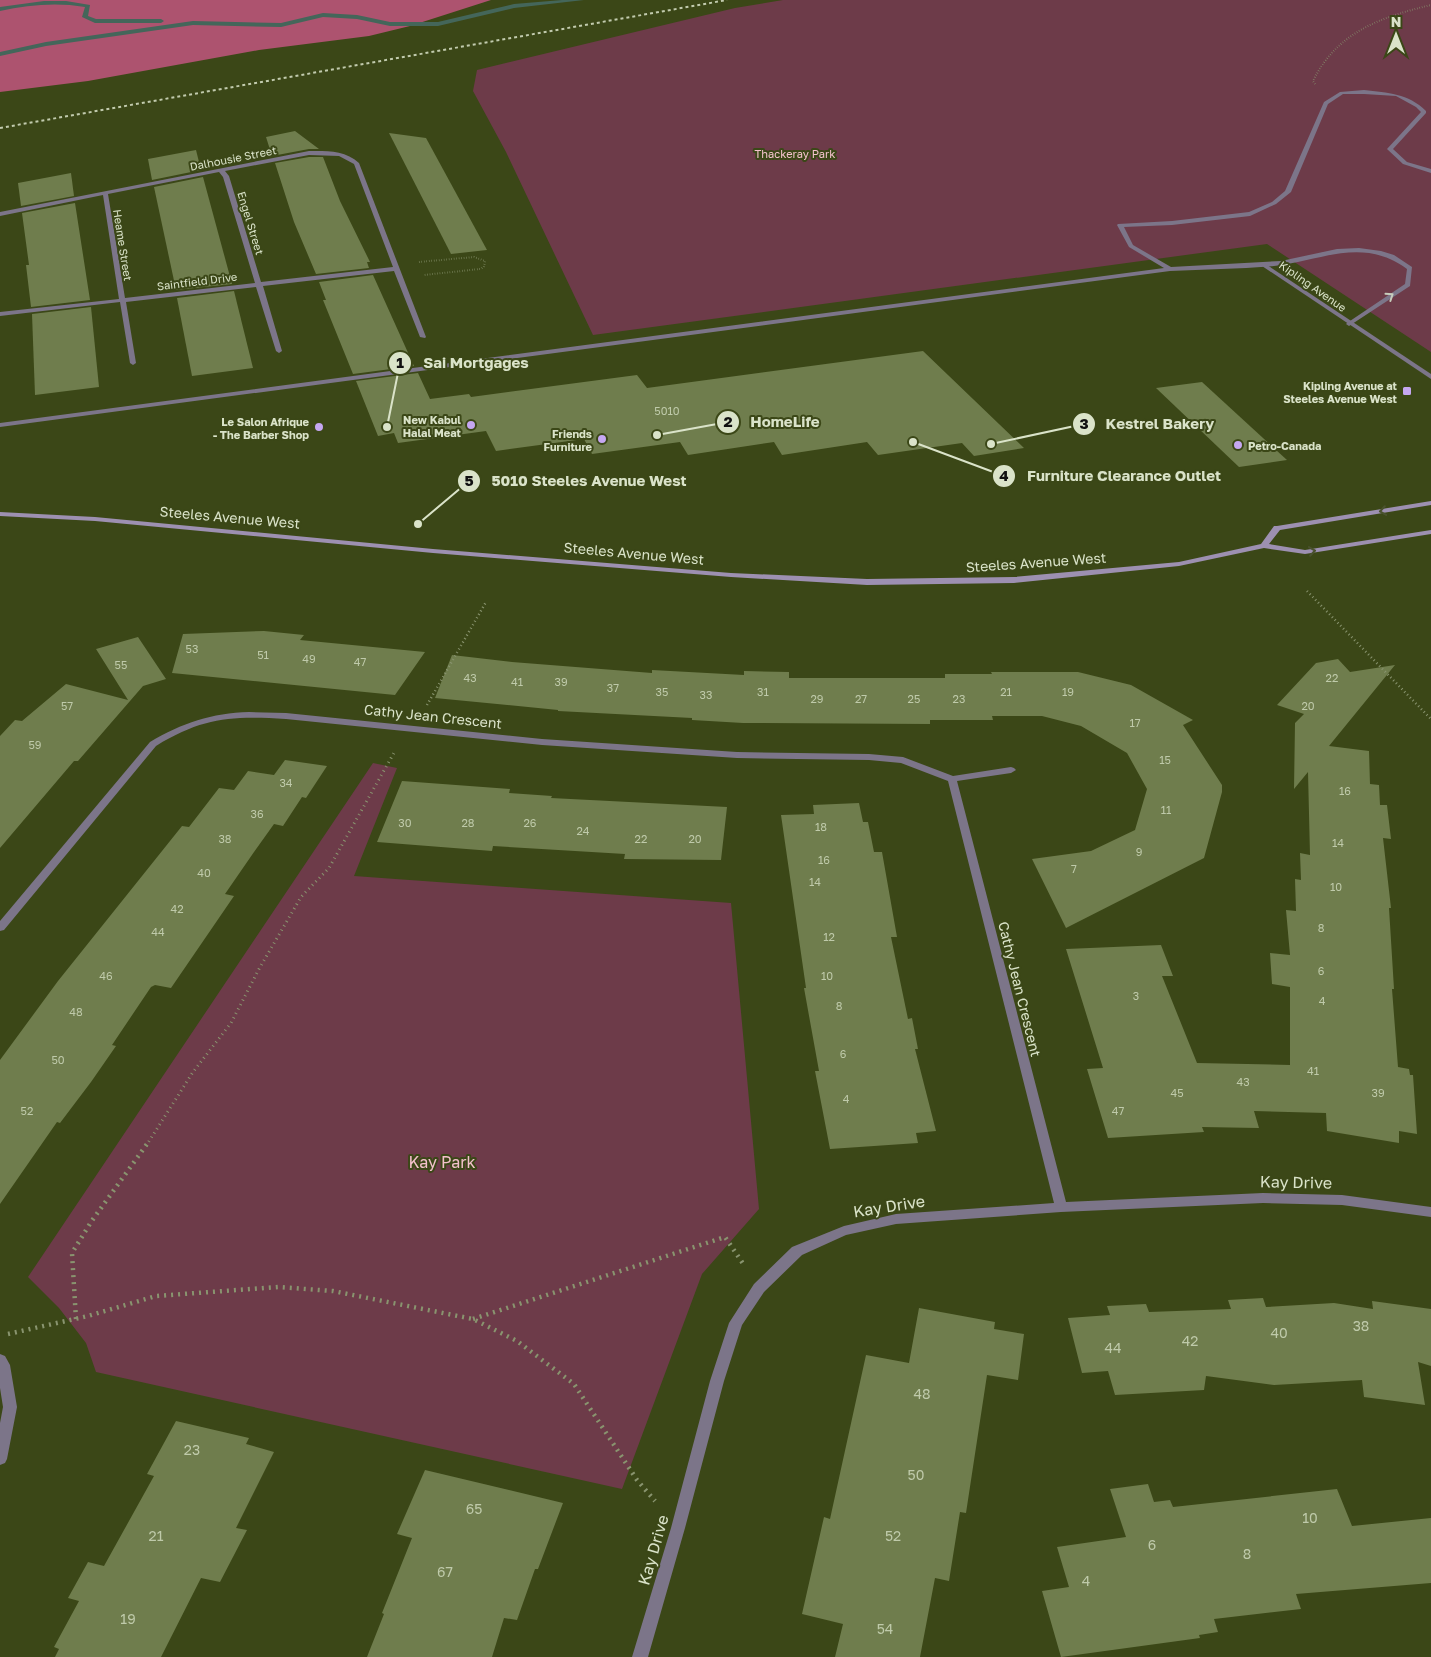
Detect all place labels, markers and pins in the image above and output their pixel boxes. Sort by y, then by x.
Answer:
callout: Sai Mortgages [388,348,538,378]
place label: Kipling Avenue at Steeles Avenue West [1283,379,1398,405]
marker: Kipling Avenue at Steeles Avenue West [1401,385,1413,397]
callout: HomeLife [715,407,830,437]
callout: Kestrel Bakery [1071,409,1225,439]
place label: New Kabul Halal Meat [403,413,462,439]
place label: Le Salon Afrique - The Barber Shop [213,415,309,441]
marker: New Kabul Halal Meat [465,419,477,431]
marker: Le Salon Afrique - The Barber Shop [313,421,325,433]
place label: Friends Furniture [543,427,593,453]
marker: Friends Furniture [596,433,608,445]
marker: Petro-Canada [1232,439,1244,451]
place label: Petro-Canada [1248,439,1321,452]
callout: Furniture Clearance Outlet [992,461,1231,491]
callout: 5010 Steeles Avenue West [456,466,696,496]

